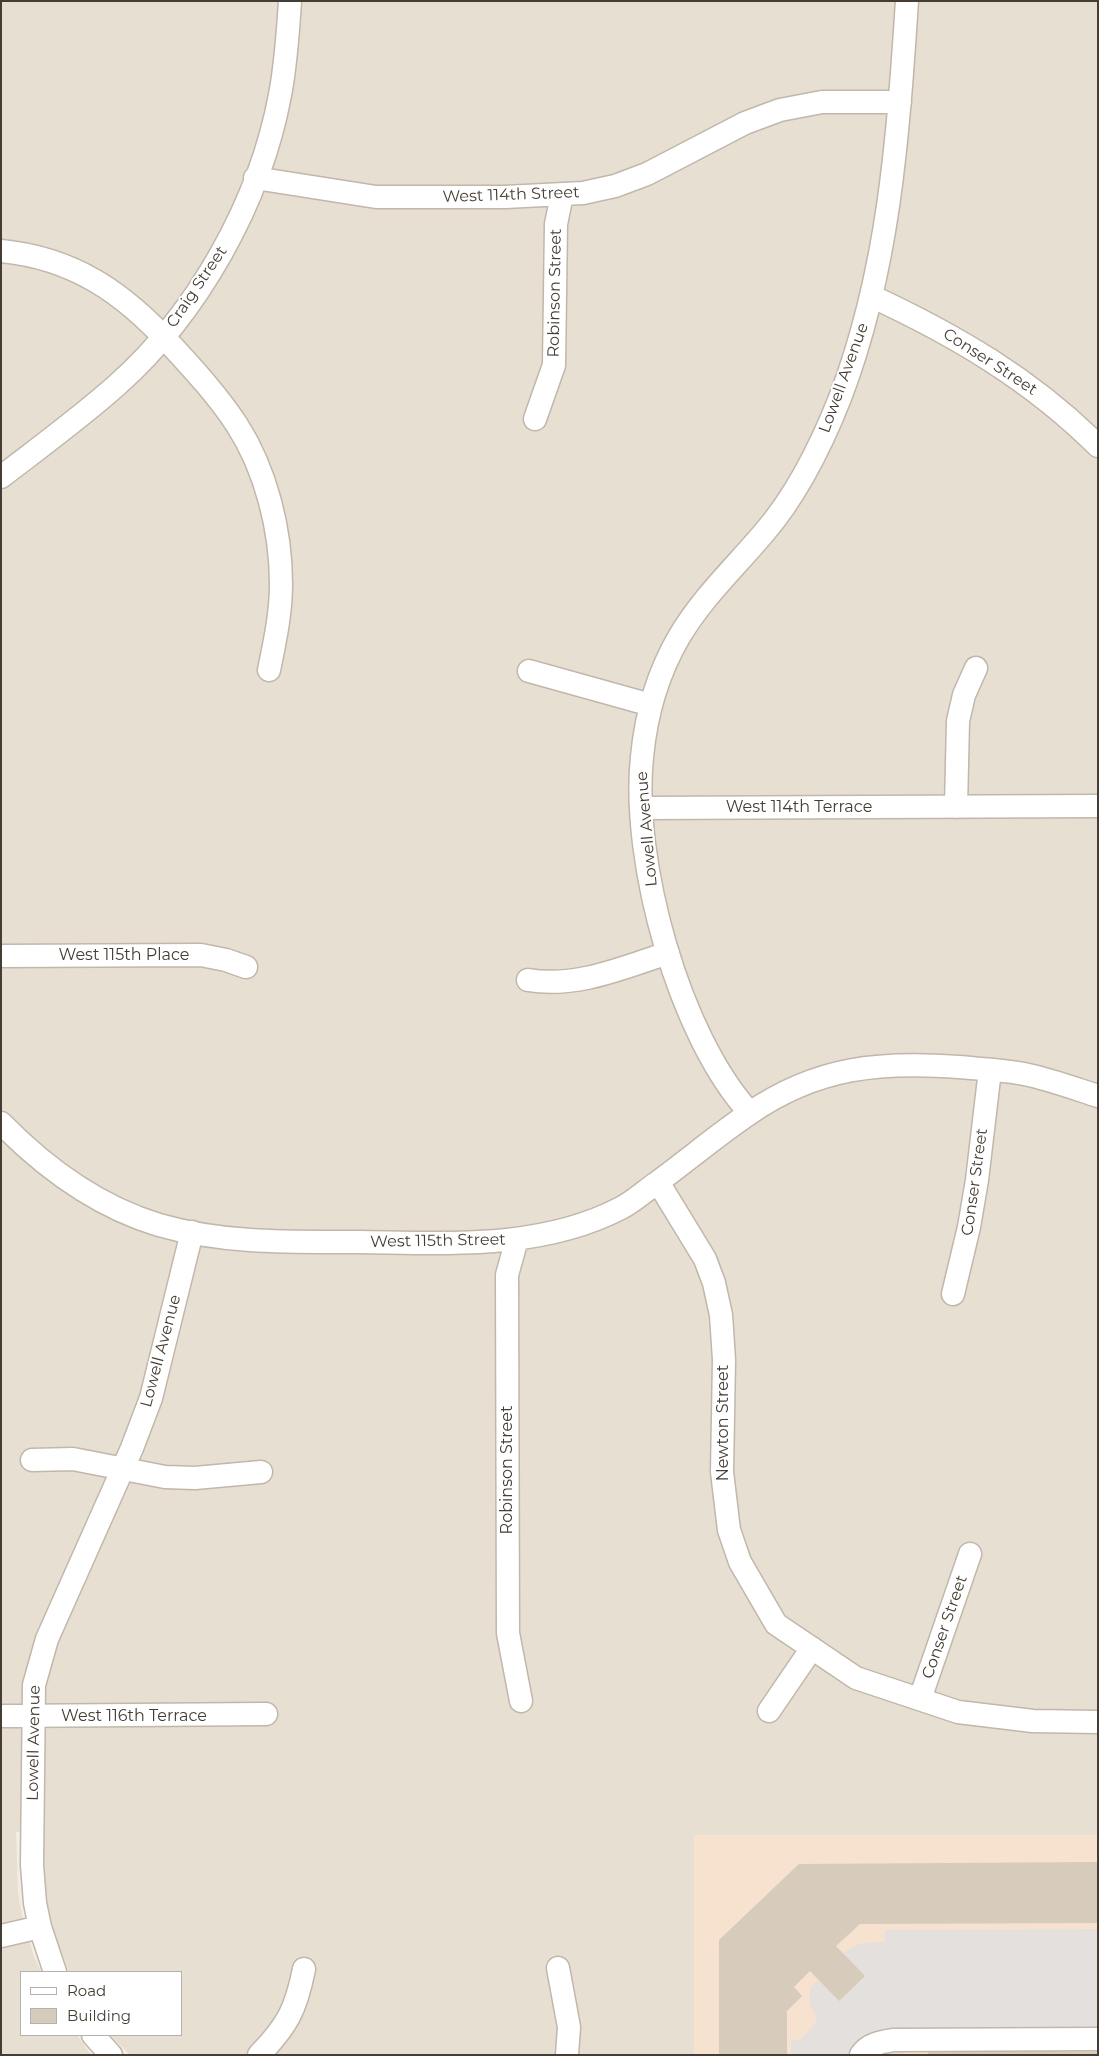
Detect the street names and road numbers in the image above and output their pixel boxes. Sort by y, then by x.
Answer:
street label: West 114th Street [442,183,580,207]
street label: Robinson Street [544,228,566,358]
street label: Craig Street [163,243,231,331]
street label: Lowell Avenue [815,320,873,436]
street label: Conser Street [939,324,1041,400]
street label: Lowell Avenue [632,771,662,887]
street label: West 114th Terrace [726,797,872,817]
street label: West 115th Place [59,945,189,965]
street label: Conser Street [958,1127,992,1237]
street label: West 115th Street [370,1230,506,1252]
street label: Lowell Avenue [137,1293,185,1409]
street label: Newton Street [713,1365,733,1481]
street label: Robinson Street [497,1406,517,1534]
street label: Conser Street [918,1573,972,1681]
street label: Lowell Avenue [23,1685,45,1801]
street label: West 116th Terrace [61,1706,207,1726]

